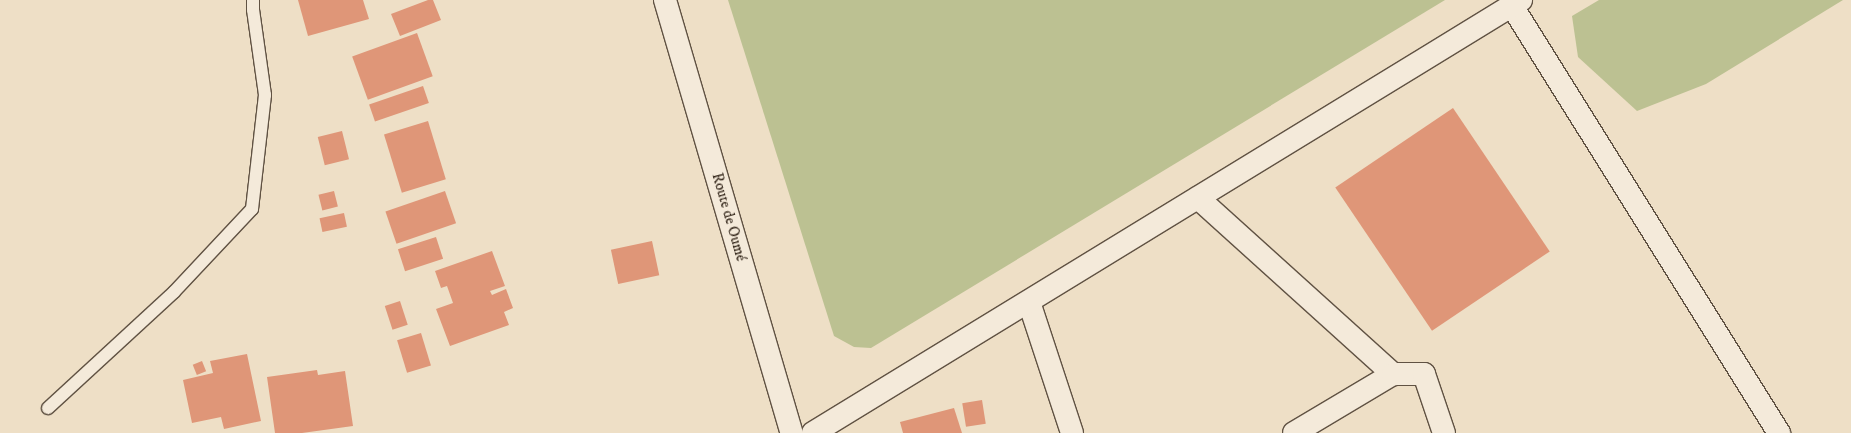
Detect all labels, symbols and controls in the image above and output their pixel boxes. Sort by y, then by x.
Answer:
street label: Route de Oumé [708,171,750,263]

